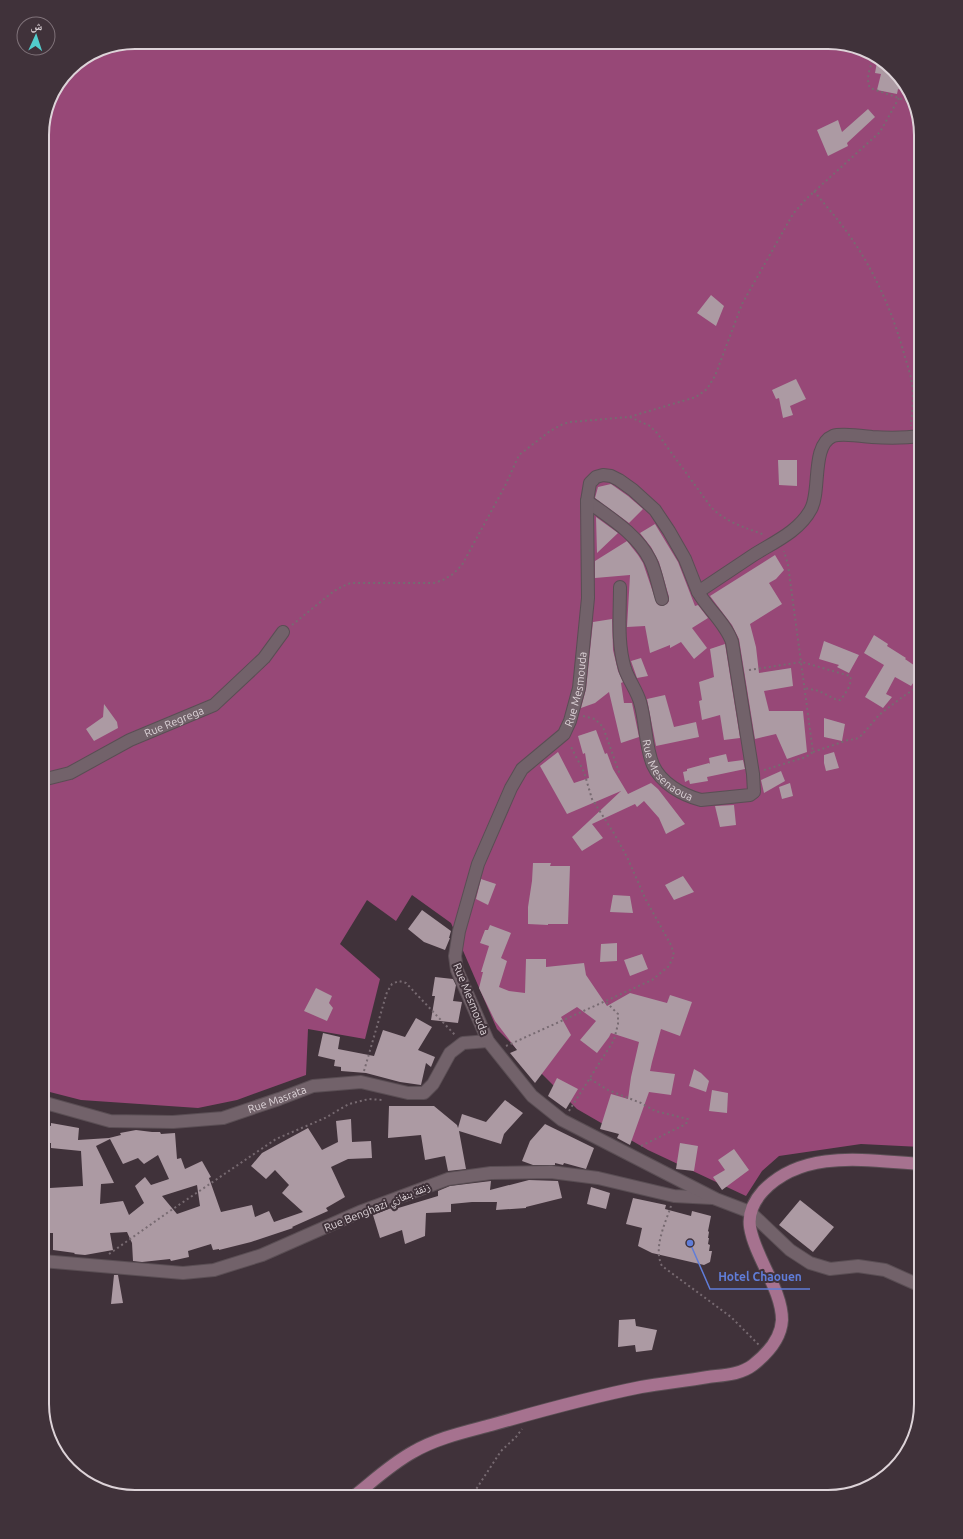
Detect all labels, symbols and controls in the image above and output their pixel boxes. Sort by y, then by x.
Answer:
north arrow [16,16,56,56]
text: ش [30,20,43,34]
street label: Rue Mesmouda [562,651,589,729]
street label: Rue Regrega [143,704,205,739]
street label: Rue Mesenaoua [641,738,695,803]
street label: Rue Mesmouda [451,961,491,1037]
street label: Rue Masrata [246,1083,308,1115]
street label: Rue Benghazi زنقة بنغازي [322,1180,433,1236]
callout: Hotel Chaouen [710,1265,810,1289]
text: Hotel Chaouen [718,1270,802,1283]

